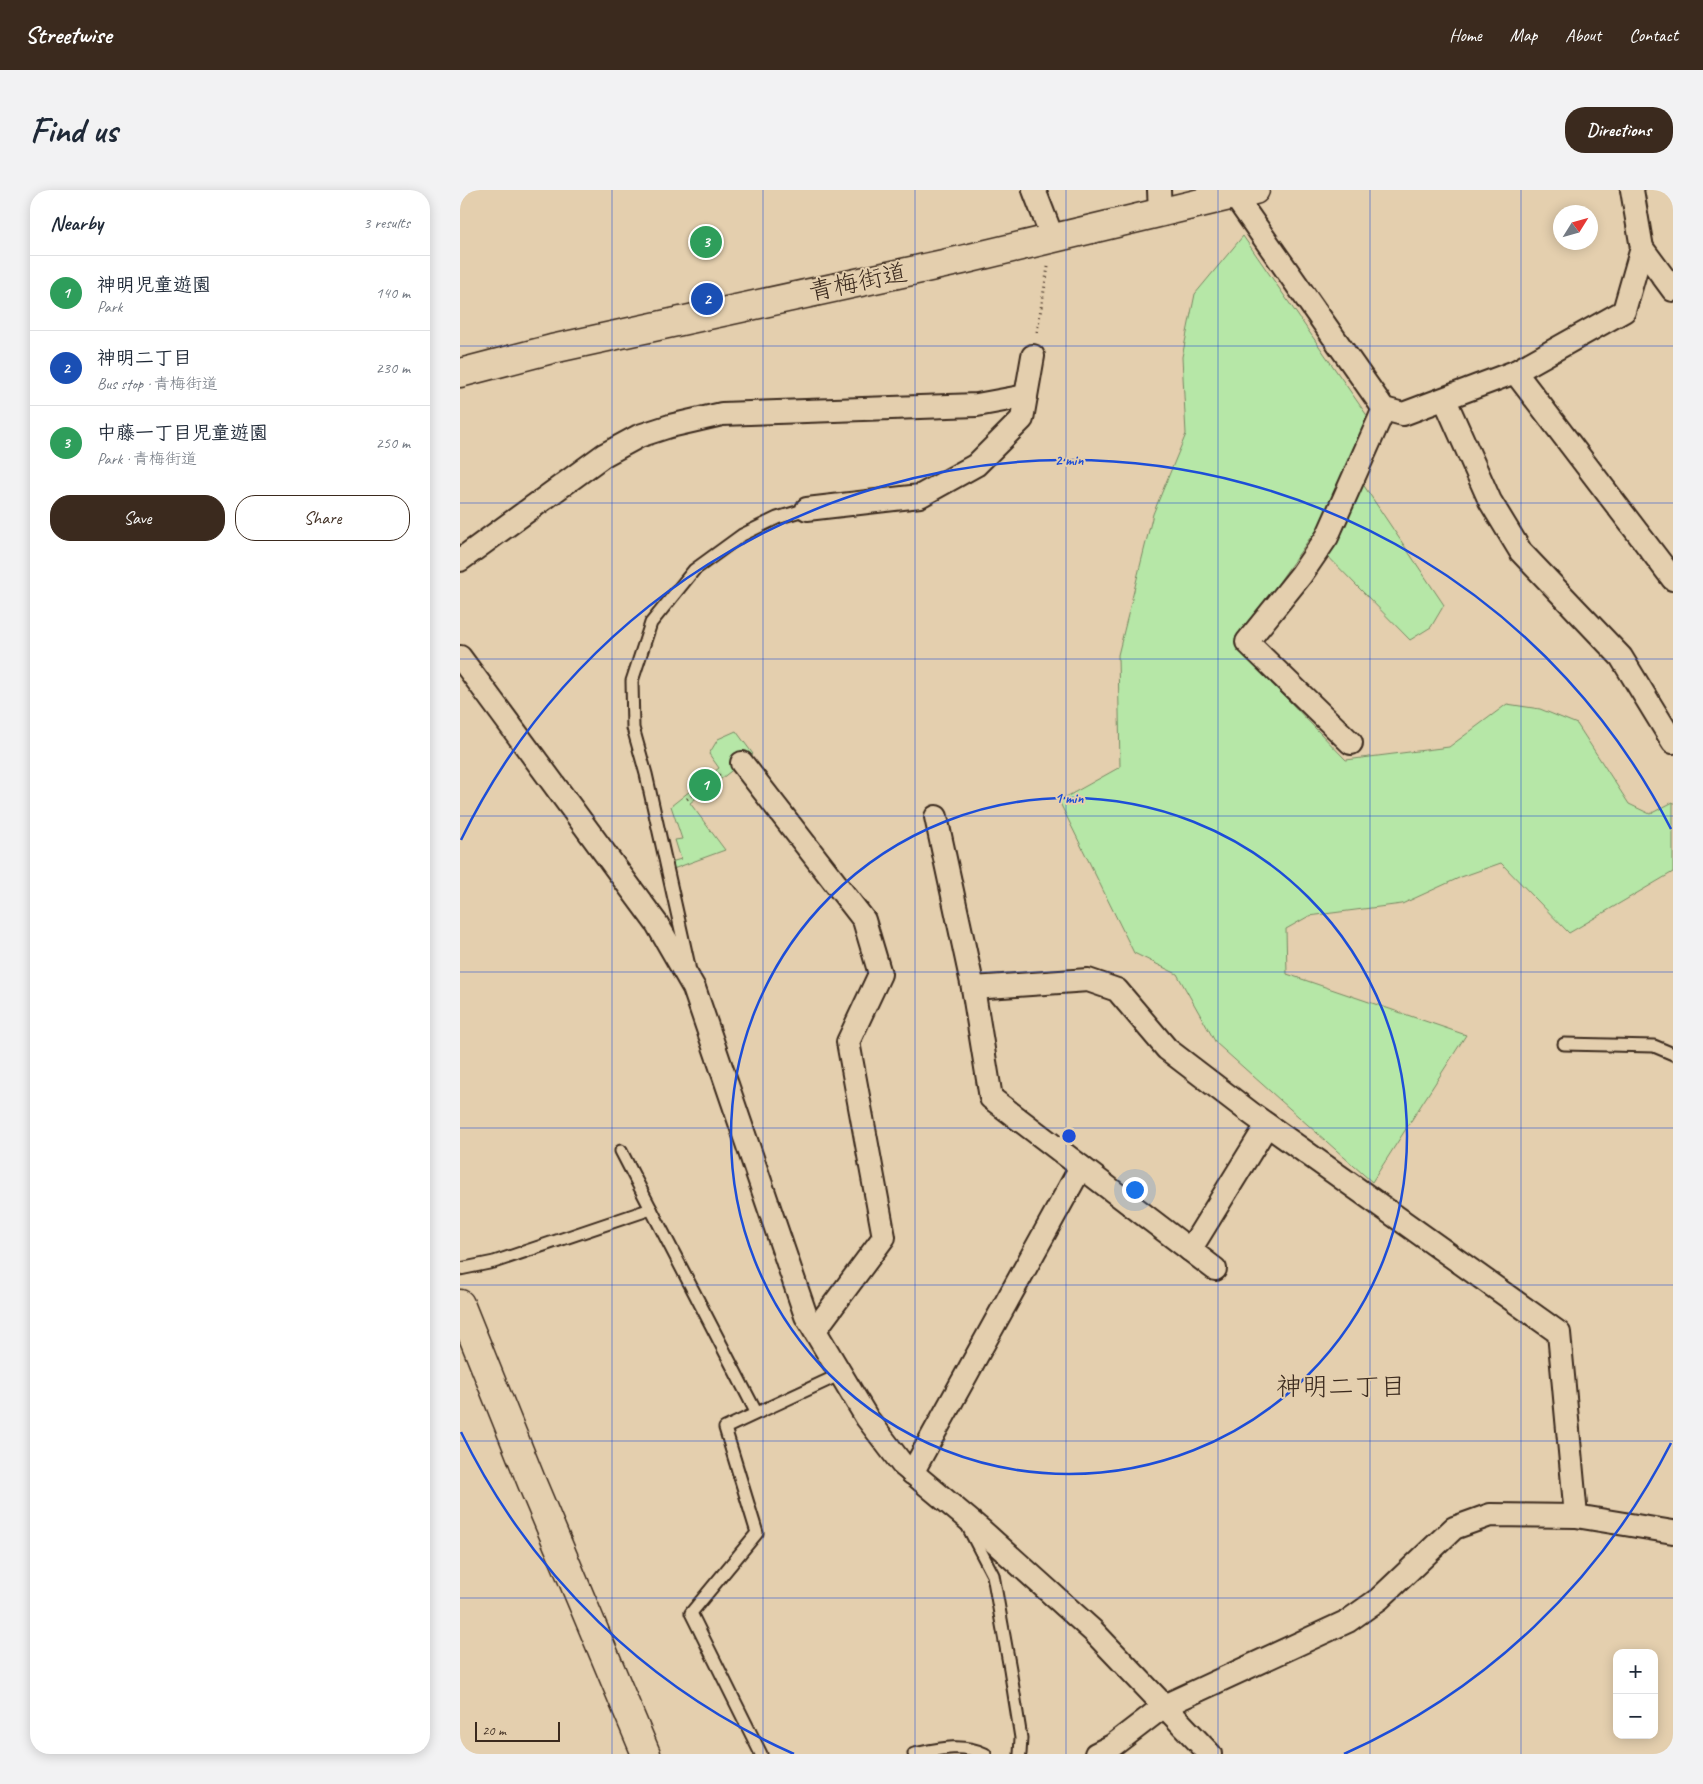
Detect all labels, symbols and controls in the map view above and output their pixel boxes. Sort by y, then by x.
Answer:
text: Streetwise [25,20,111,50]
text: Home [1449,24,1482,46]
text: Map [1510,24,1537,46]
text: About [1565,24,1601,46]
text: Contact [1629,24,1678,46]
button: Directions [1565,107,1673,153]
text: Find us [30,108,117,153]
north arrow [1553,205,1598,250]
text: Nearby [50,210,103,236]
text: 3 results [363,213,410,233]
pin: 3 [690,223,722,261]
street label: 青梅街道 [806,256,910,308]
text: 神明児童遊園 [97,273,211,297]
pin: 2 [691,280,723,318]
text: 1 [62,283,70,303]
text: 140 m [376,283,410,303]
text: Park [97,297,122,317]
text: 神明二丁目 [97,346,192,370]
text: 2 [62,358,70,378]
text: 230 m [376,358,410,378]
text: Bus stop · 青梅街道 [97,374,218,394]
text: 中藤一丁目児童遊園 [97,421,268,445]
text: 3 [62,433,70,453]
text: 250 m [376,433,410,453]
text: Park · 青梅街道 [97,449,197,469]
text: 2 min [1055,451,1084,470]
button: Save [50,495,225,541]
button: Share [235,495,410,541]
pin: 1 [689,766,721,804]
text: 1 min [1055,789,1084,808]
centre of rings [1060,1127,1078,1145]
your location [1122,1177,1148,1203]
district label: 神明二丁目 [1276,1370,1406,1403]
map controls [1613,1649,1658,1739]
button: + [1613,1649,1658,1694]
button: − [1613,1694,1658,1739]
scale bar [475,1719,560,1742]
text: 20 m [482,1722,506,1739]

